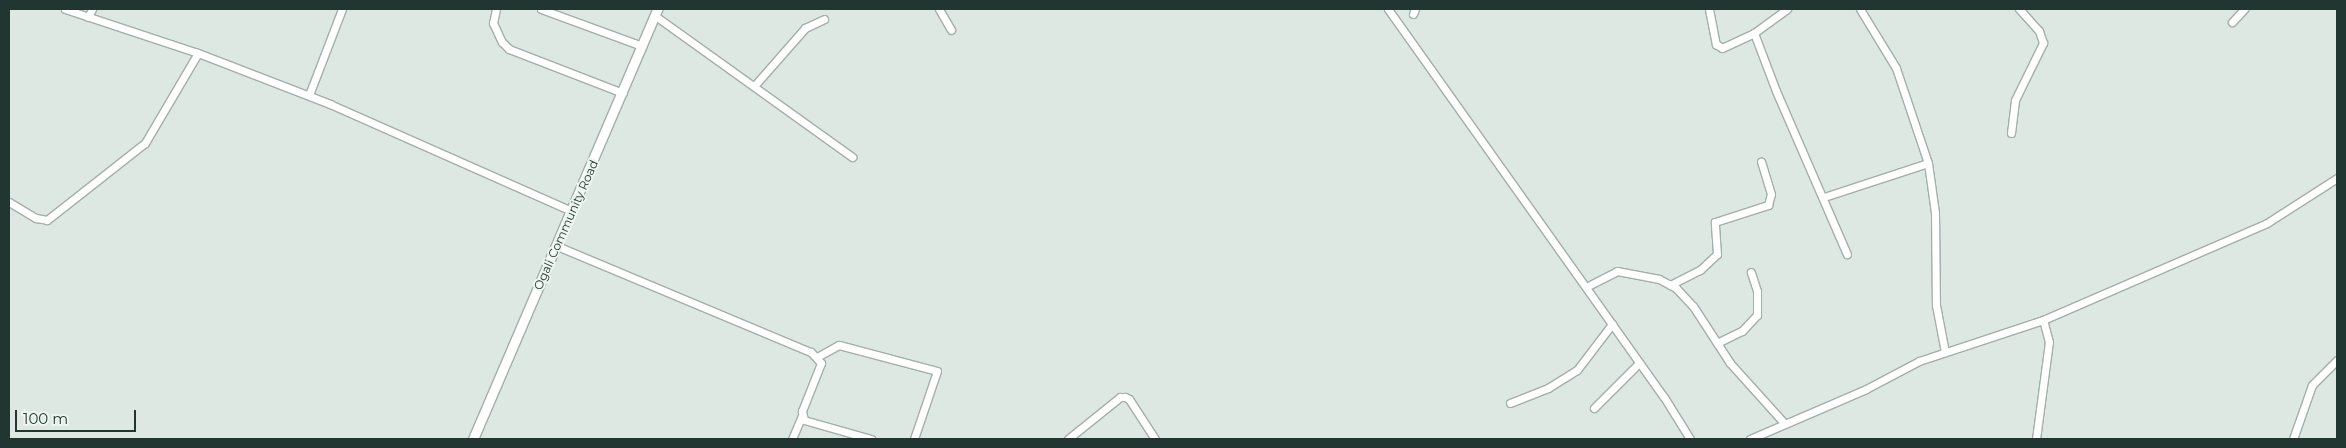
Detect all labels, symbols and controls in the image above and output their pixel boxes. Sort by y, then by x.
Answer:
street label: Ogali Community Road [531,158,601,292]
scale bar [18,400,139,432]
text: 100 m [23,409,68,428]

